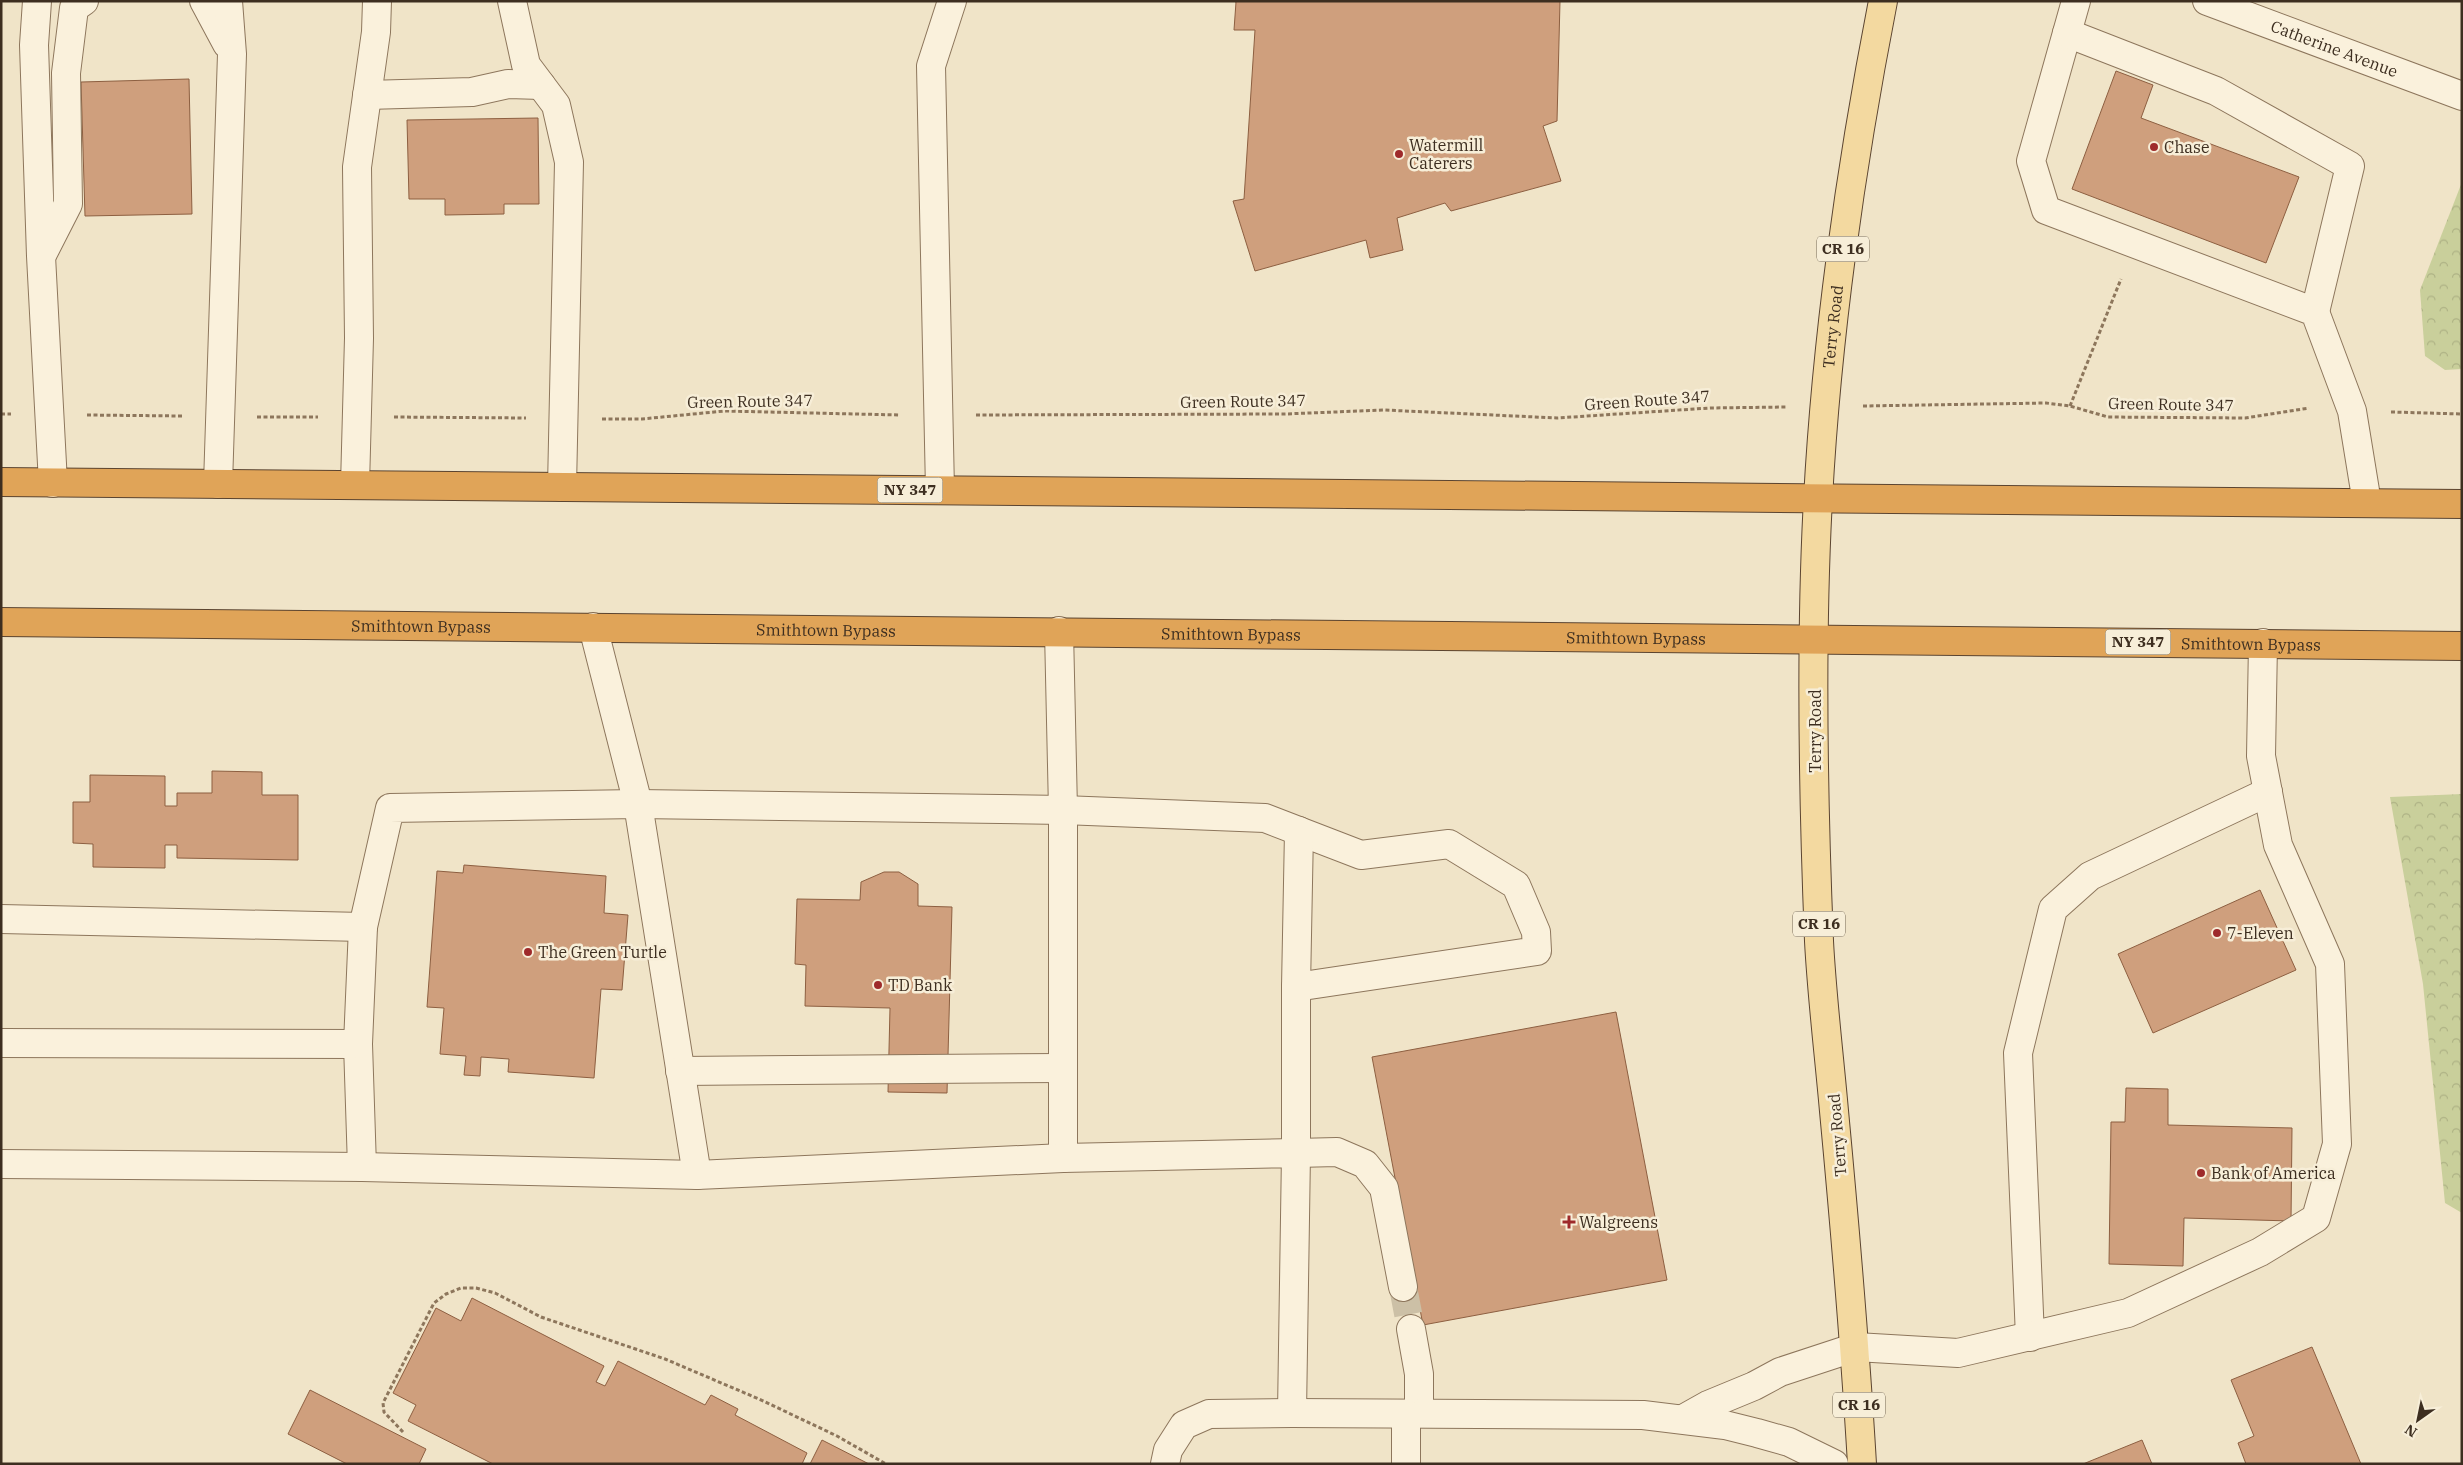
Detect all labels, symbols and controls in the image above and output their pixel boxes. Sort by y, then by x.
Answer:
street label: Catherine Avenue [2268,16,2401,81]
place label: Watermill Caterers [1409,135,1484,173]
place label: Chase [2164,137,2210,157]
marker: Chase [2148,141,2160,153]
marker: Watermill Caterers [1393,148,1405,160]
road number: CR 16 [1817,236,1869,262]
street label: Terry Road [1818,284,1847,369]
street label: Green Route 347 [1584,386,1710,414]
street label: Green Route 347 [687,390,813,412]
street label: Green Route 347 [1180,390,1306,412]
street label: Green Route 347 [2108,393,2234,415]
road number: NY 347 [878,478,942,502]
street label: Smithtown Bypass [351,615,491,637]
street label: Smithtown Bypass [756,619,896,641]
street label: Smithtown Bypass [1161,623,1301,645]
street label: Smithtown Bypass [1566,627,1706,649]
road number: NY 347 [2106,630,2170,654]
street label: Smithtown Bypass [2181,633,2321,655]
street label: Terry Road [1805,689,1825,773]
road number: CR 16 [1793,912,1845,936]
place label: 7-Eleven [2227,923,2294,943]
marker: 7-Eleven [2211,927,2223,939]
place label: The Green Turtle [538,942,667,962]
marker: The Green Turtle [522,946,534,958]
place label: TD Bank [888,975,953,995]
marker: TD Bank [872,979,884,991]
street label: Terry Road [1823,1092,1851,1177]
place label: Bank of America [2211,1163,2336,1183]
marker: Bank of America [2195,1167,2207,1179]
place label: Walgreens [1579,1212,1658,1232]
marker: Walgreens [1563,1216,1575,1228]
road number: CR 16 [1833,1392,1885,1418]
north arrow [2393,1395,2443,1445]
text: N [2401,1420,2420,1441]

